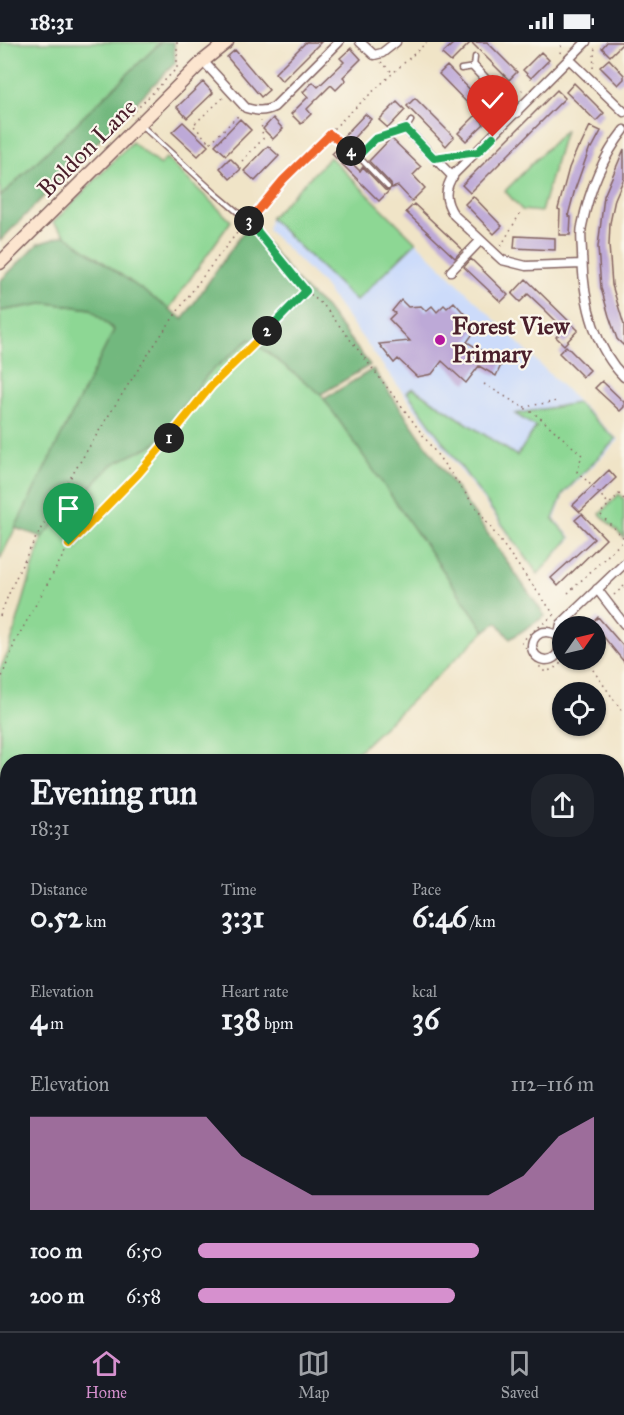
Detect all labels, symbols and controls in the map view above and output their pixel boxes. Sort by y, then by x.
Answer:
text: 18:31 [30,8,73,35]
pin [467,75,518,137]
icon: check [476,84,509,117]
street label: Boldon Lane [31,92,143,204]
pin: 4 [336,136,366,166]
text: 4 [347,141,355,160]
pin: 3 [234,206,264,236]
text: 3 [246,211,252,230]
place label: Forest View Primary [452,311,571,369]
pin: 2 [252,316,282,346]
text: 2 [263,321,271,340]
marker: Forest View Primary [433,333,447,347]
pin: 1 [154,423,184,453]
text: 1 [166,428,172,447]
pin [43,483,94,545]
icon: arrive [52,492,85,525]
north arrow [552,616,606,670]
map controls [552,616,606,736]
button: locate [552,682,606,736]
text: Evening run [30,773,197,813]
button: share [531,774,594,837]
text: 18:31 [30,816,69,840]
text: Distance [30,880,87,899]
text: Time [221,880,256,899]
text: Pace [412,880,441,899]
text: 0.52 [30,899,82,935]
text: 3:31 [221,899,264,935]
text: 6:46 [412,899,467,935]
text: km [82,912,106,931]
text: /km [467,912,496,931]
text: Elevation [30,982,94,1001]
text: Heart rate [221,982,288,1001]
text: kcal [412,982,437,1001]
text: 4 [30,1001,47,1037]
text: 138 [221,1001,261,1037]
text: 36 [412,1001,439,1037]
text: m [47,1014,64,1033]
text: bpm [261,1014,293,1033]
text: Elevation [30,1072,109,1096]
text: 112–116 m [511,1072,594,1096]
text: 100 m [30,1239,82,1263]
text: 6:50 [126,1239,162,1263]
text: 200 m [30,1284,84,1308]
text: 6:58 [126,1284,161,1308]
tab: Home [85,1347,127,1402]
tab: Map [297,1347,330,1402]
tab: Saved [501,1347,539,1402]

